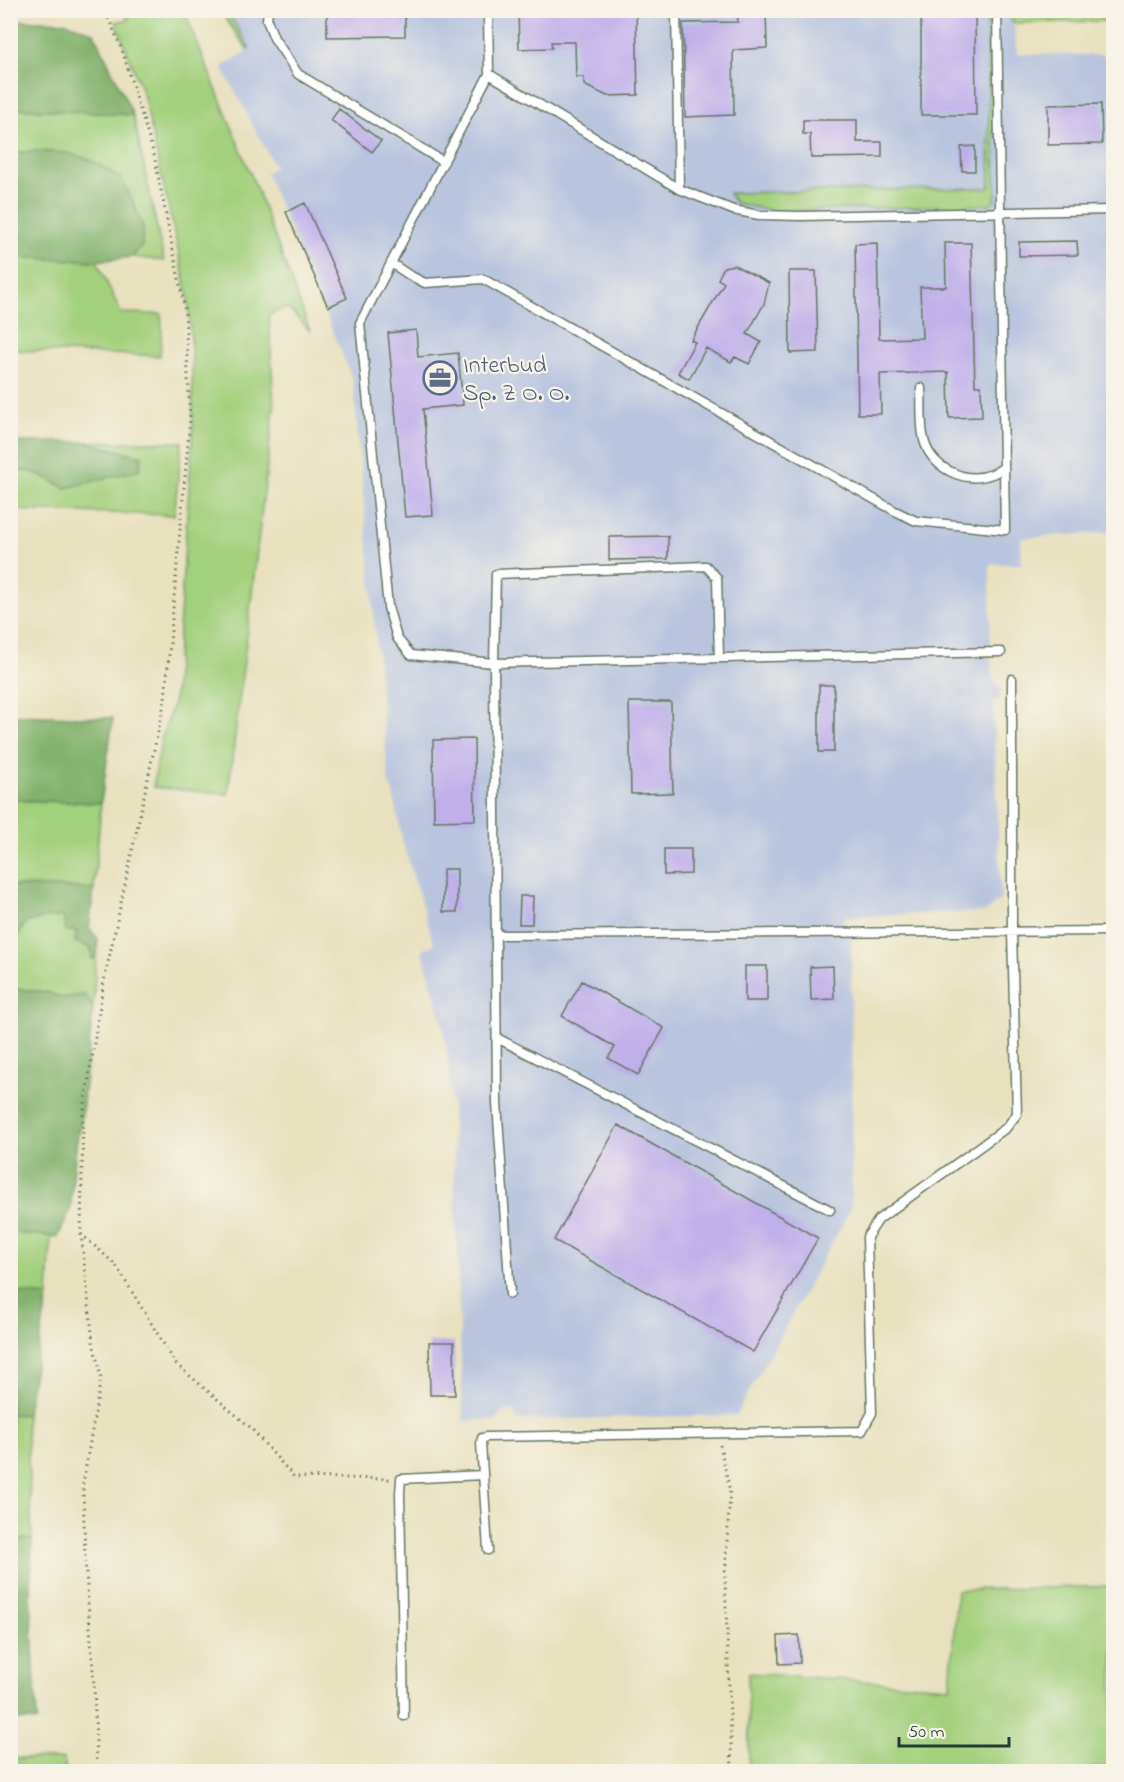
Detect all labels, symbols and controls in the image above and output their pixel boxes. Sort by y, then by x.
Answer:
place label: Interbud Sp. Z O. O. [463,349,569,412]
office icon: Interbud Sp. Z O. O. [422,360,458,396]
scale bar [899,1710,1008,1748]
text: 50 m [908,1720,945,1746]

